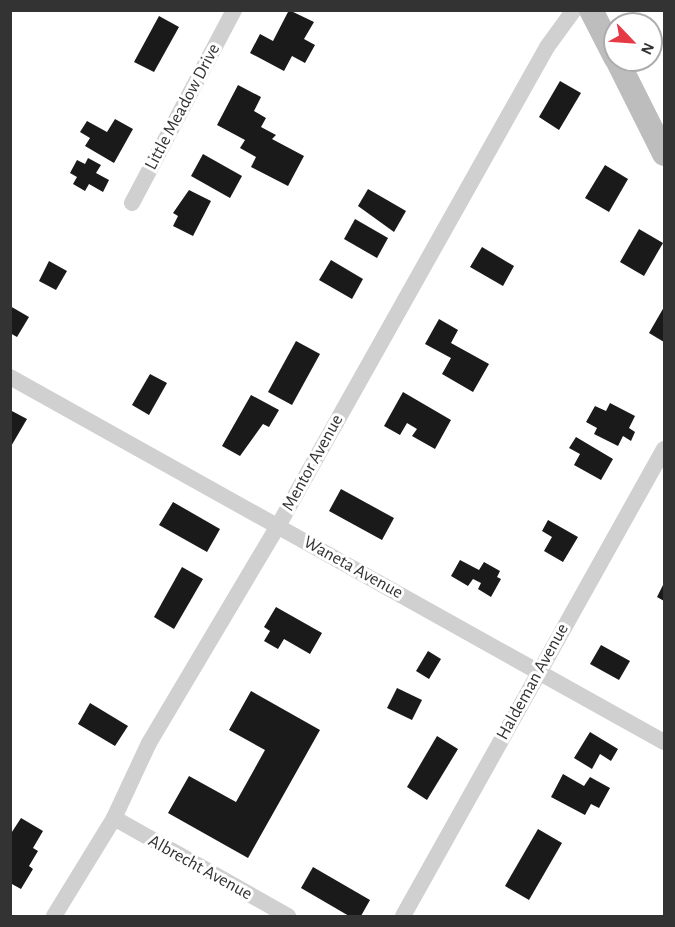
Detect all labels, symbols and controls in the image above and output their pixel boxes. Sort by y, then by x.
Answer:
north arrow [603,12,663,72]
street label: Little Meadow Drive [141,40,225,174]
text: N [638,40,657,57]
street label: Mentor Avenue [278,411,348,515]
street label: Waneta Avenue [300,532,406,604]
street label: Haldeman Avenue [492,620,574,744]
street label: Albrecht Avenue [144,831,256,905]

